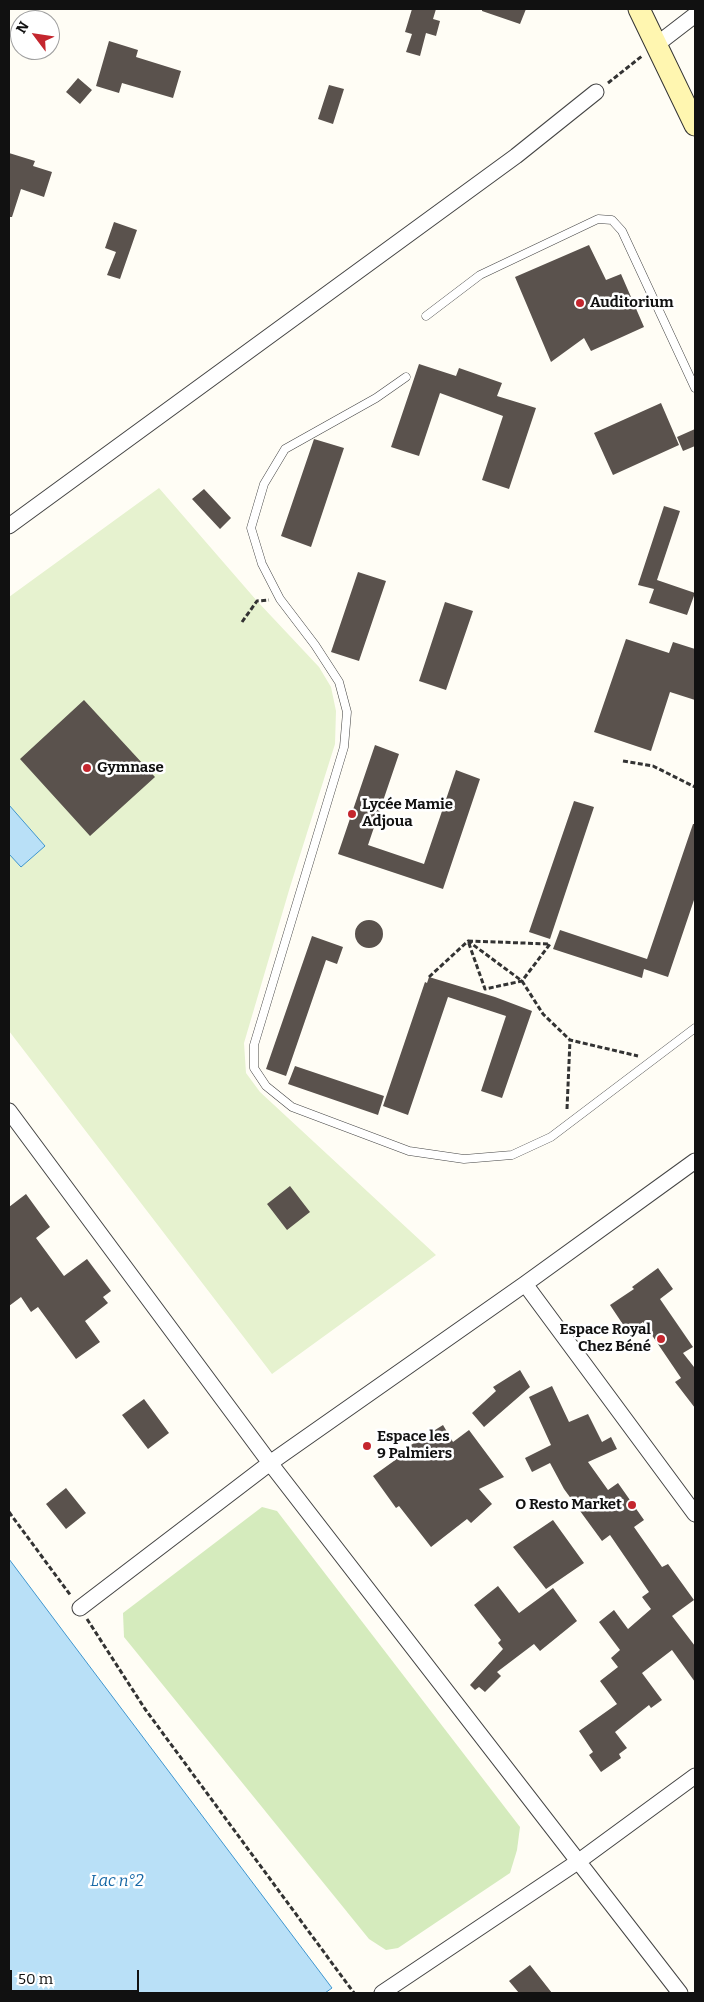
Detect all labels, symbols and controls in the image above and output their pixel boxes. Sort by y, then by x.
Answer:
north arrow [10,10,60,60]
text: N [13,19,33,37]
place label: Auditorium [590,294,673,312]
marker: Auditorium [574,297,586,309]
place label: Gymnase [97,759,164,777]
marker: Gymnase [81,762,93,774]
place label: Lycée Mamie Adjoua [362,796,453,831]
marker: Lycée Mamie Adjoua [346,808,358,820]
place label: Espace Royal Chez Béné [559,1321,651,1356]
marker: Espace Royal Chez Béné [655,1333,667,1345]
place label: Espace les 9 Palmiers [377,1428,452,1463]
marker: Espace les 9 Palmiers [361,1440,373,1452]
place label: O Resto Market [515,1496,622,1514]
marker: O Resto Market [626,1499,638,1511]
water label: Lac n°2 [90,1872,144,1892]
scale bar [12,1960,141,1992]
text: 50 m [18,1970,53,1988]

